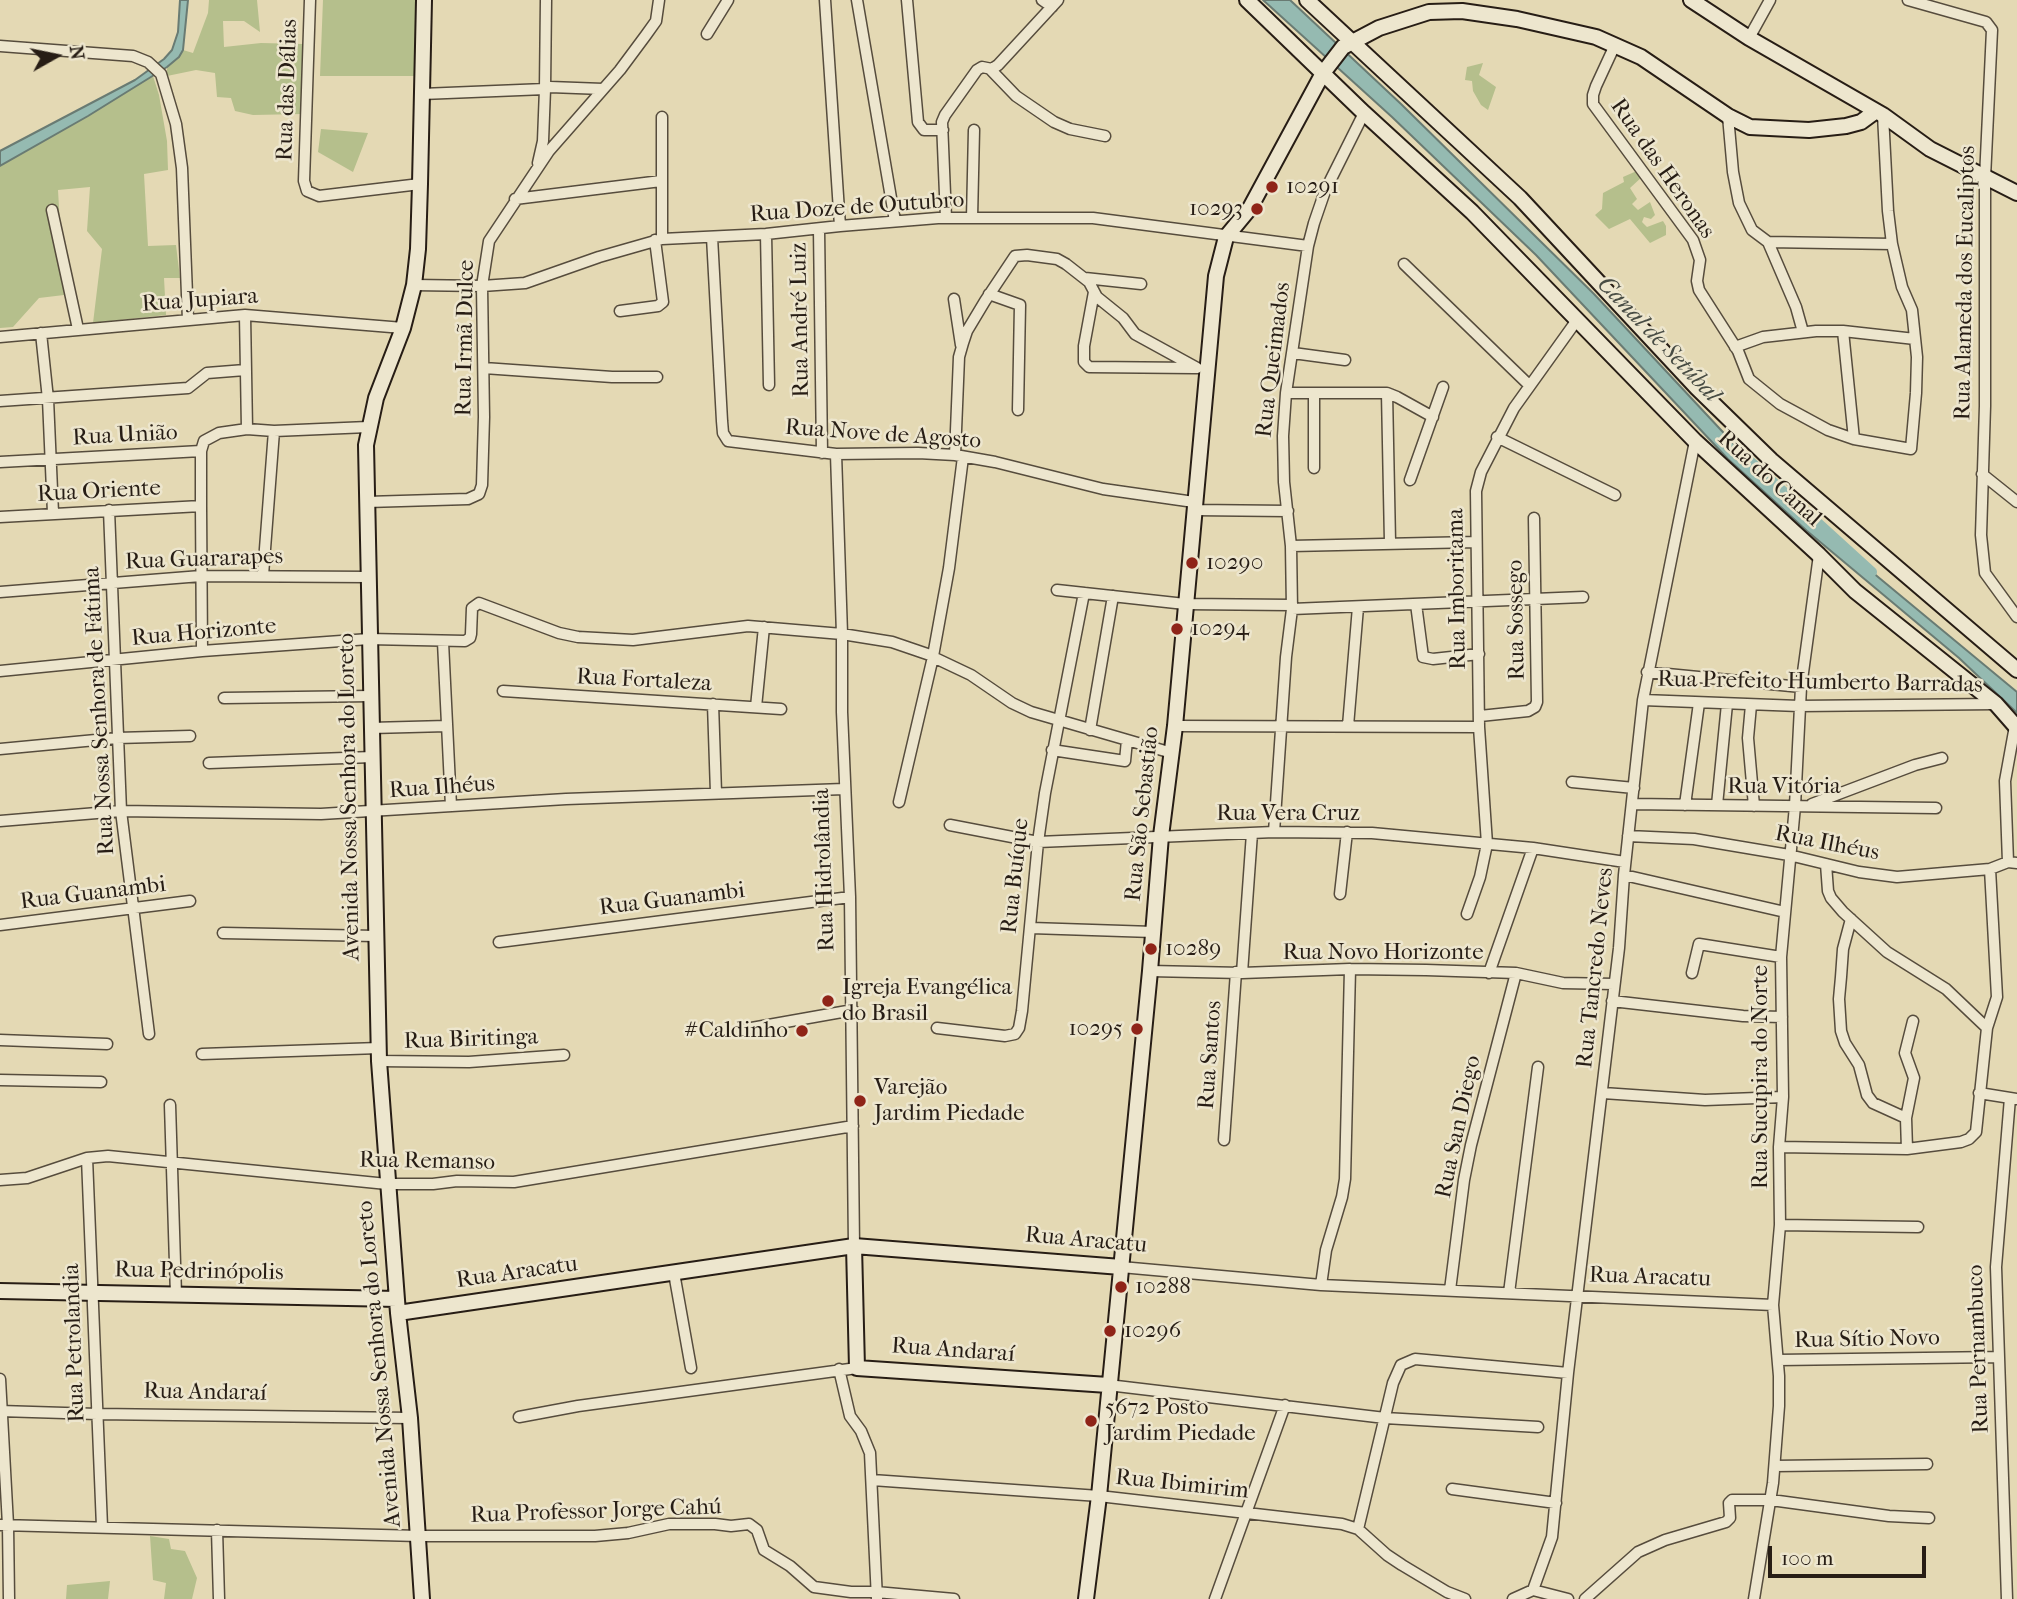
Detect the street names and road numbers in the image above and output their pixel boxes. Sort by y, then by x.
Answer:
street label: Rua das Dálias [272,19,304,161]
street label: Rua das Heronas [1604,94,1720,244]
street label: Rua Alameda dos Eucaliptos [1950,145,1982,421]
street label: Rua Doze de Outubro [749,187,965,229]
street label: Rua André Luiz [786,242,816,398]
street label: Rua Irmã Dulce [451,259,481,417]
street label: Rua Queimados [1251,281,1297,439]
street label: Rua Jupiara [141,283,259,319]
street label: Rua Nove de Agosto [784,414,982,456]
street label: Rua União [72,419,178,453]
street label: Rua do Canal [1711,425,1827,533]
street label: Rua Oriente [37,475,161,509]
street label: Rua Imboritama [1443,508,1473,670]
street label: Rua Guararapes [125,543,283,577]
street label: Rua Sossego [1502,559,1532,681]
street label: Rua Nossa Senhora de Fátima [79,566,121,856]
street label: Rua Horizonte [130,613,278,653]
street label: Avenida Nossa Senhora do Loreto [333,633,367,961]
street label: Rua Fortaleza [575,664,713,698]
street label: Rua Prefeito Humberto Barradas [1657,666,1983,700]
street label: Rua São Sebastião [1120,725,1166,903]
street label: Rua Ilhéus [388,771,496,805]
street label: Rua Vitória [1727,773,1841,801]
street label: Rua Hidrolândia [808,788,842,952]
street label: Rua Vera Cruz [1216,800,1360,828]
street label: Rua Buíque [996,817,1036,935]
street label: Rua Ilhéus [1772,820,1882,868]
street label: Rua Tancredo Neves [1572,866,1620,1070]
street label: Rua Guanambi [19,871,167,917]
street label: Rua Guanambi [598,877,746,923]
street label: Rua Novo Horizonte [1282,939,1484,967]
street label: Rua Sucupira do Norte [1747,965,1775,1189]
street label: Rua Santos [1193,1000,1229,1110]
street label: Rua Biritinga [403,1024,539,1056]
street label: Rua San Diego [1430,1053,1488,1201]
street label: Rua Remanso [359,1147,495,1177]
street label: Avenida Nossa Senhora do Loreto [352,1199,408,1529]
street label: Rua Aracatu [1024,1222,1148,1260]
street label: Rua Aracatu [455,1251,579,1295]
street label: Rua Pedrinópolis [114,1257,284,1287]
street label: Rua Aracatu [1588,1262,1712,1294]
street label: Rua Petrolandia [58,1263,92,1423]
street label: Rua Pernambuco [1962,1264,1996,1434]
street label: Rua Sítio Novo [1794,1325,1940,1355]
street label: Rua Andaraí [890,1333,1016,1369]
street label: Rua Andaraí [143,1378,267,1408]
street label: Rua Ibimirim [1114,1464,1250,1506]
street label: Rua Professor Jorge Cahú [470,1494,722,1530]

